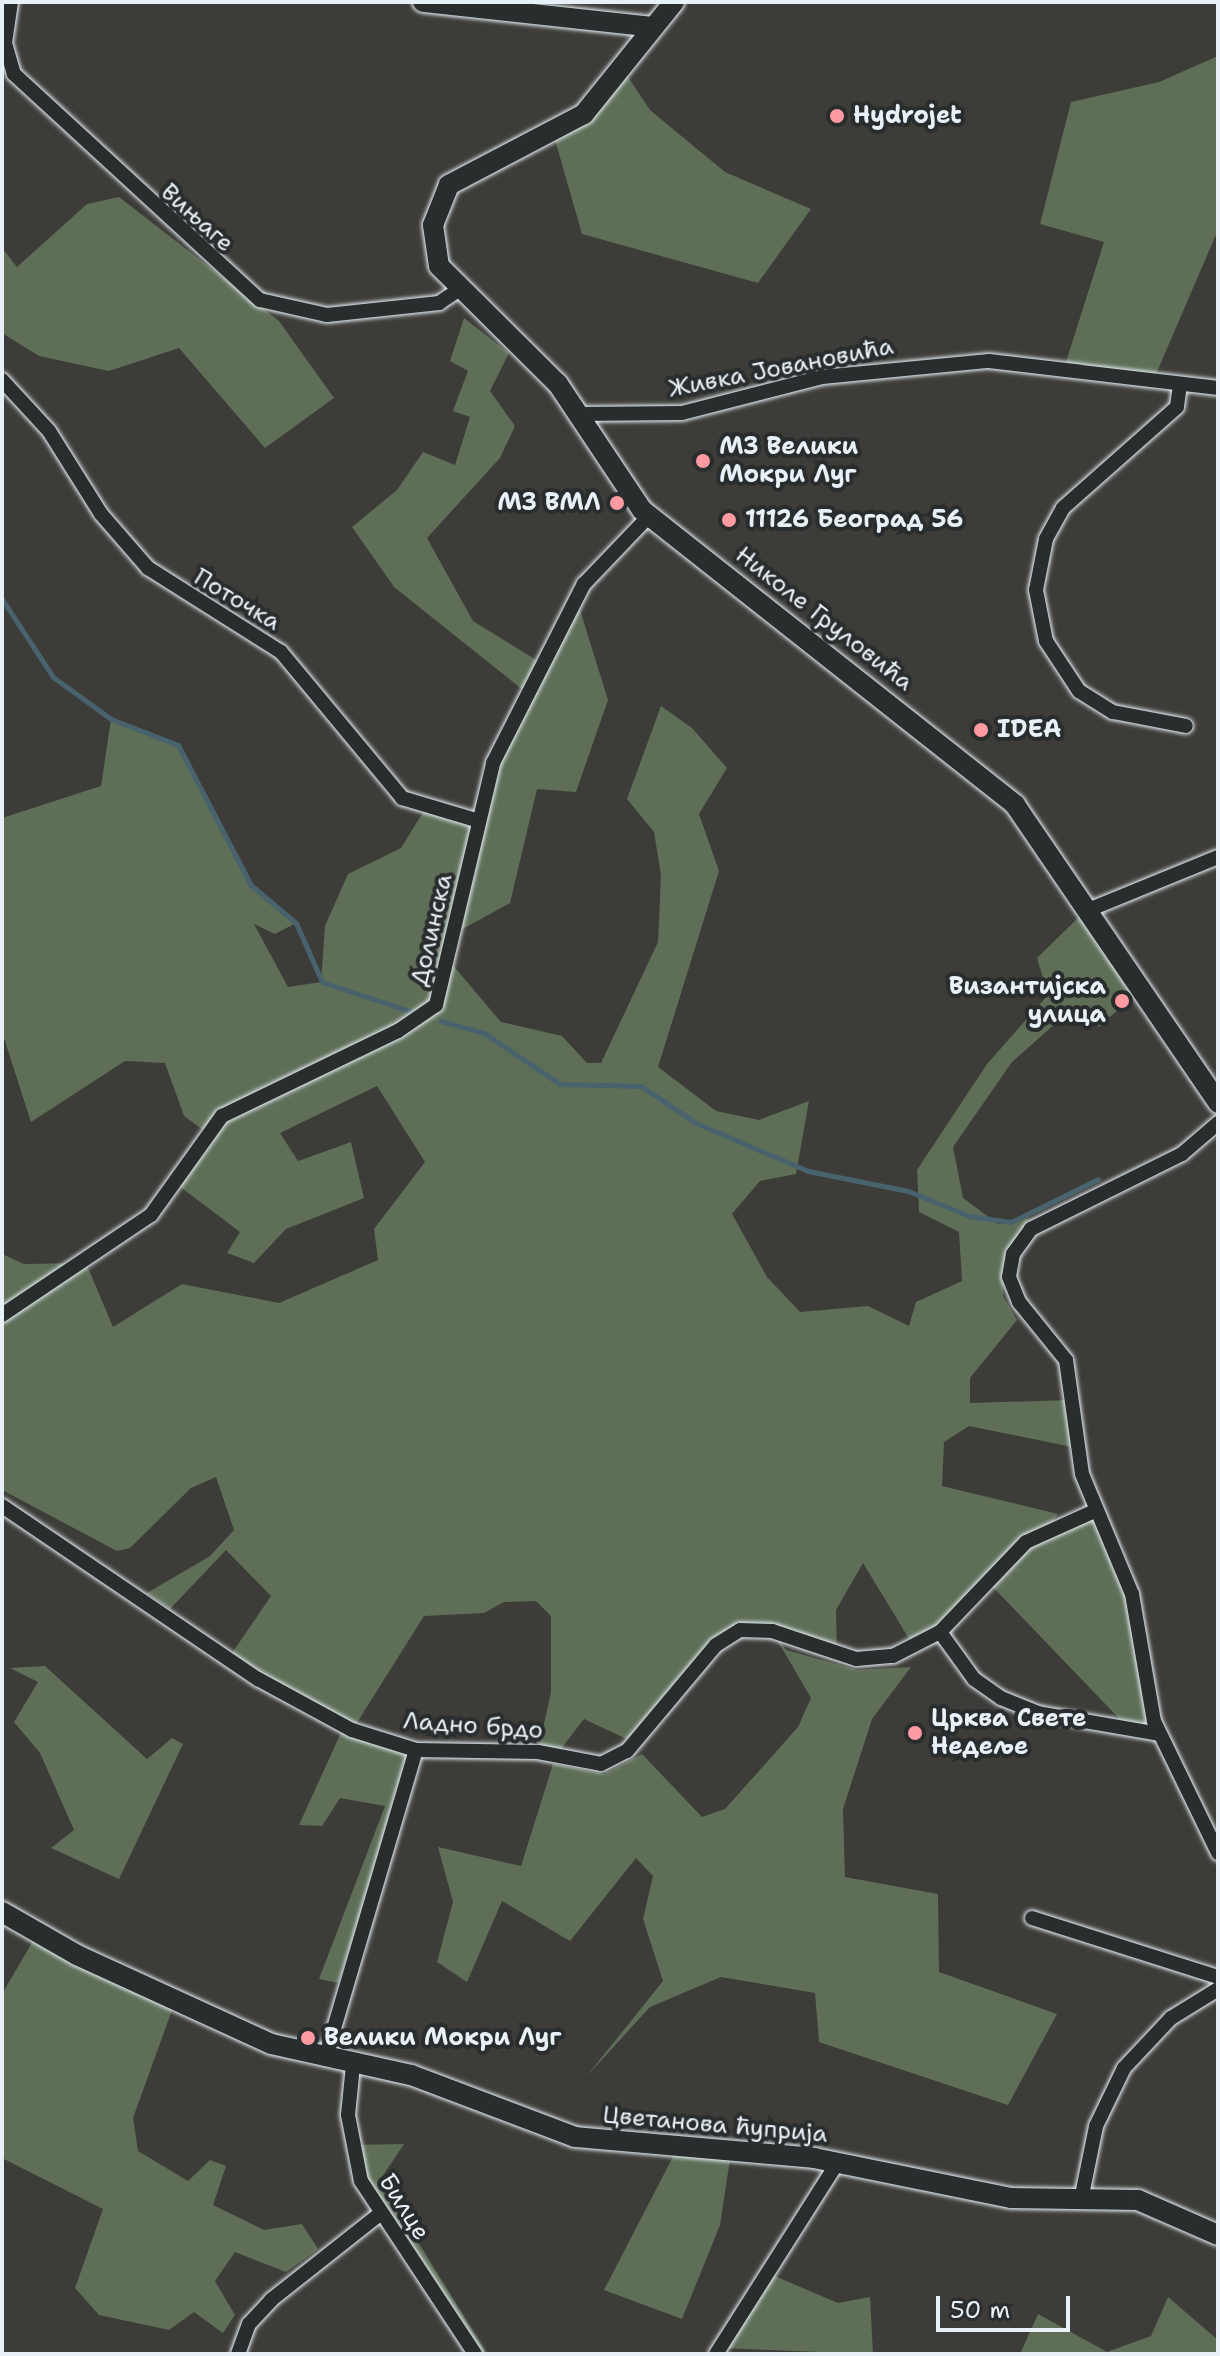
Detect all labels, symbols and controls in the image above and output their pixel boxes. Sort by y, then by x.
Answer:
place label: Hydrojet [853,102,962,130]
marker: Hydrojet [828,107,846,125]
street label: Вињаге [155,178,239,258]
street label: Живка Јовановића [666,332,896,404]
place label: МЗ Велики Мокри Луг [719,433,858,489]
marker: МЗ Велики Мокри Луг [694,452,712,470]
place label: МЗ ВМЛ [497,489,601,517]
marker: МЗ ВМЛ [608,494,626,512]
place label: 11126 Београд 56 [745,506,963,534]
marker: 11126 Београд 56 [720,511,738,529]
street label: Николе Груловића [729,541,919,697]
street label: Поточка [188,563,286,637]
place label: IDEA [997,716,1061,744]
marker: IDEA [972,721,990,739]
street label: Долинска [405,871,459,989]
place label: Византијска улица [949,973,1106,1029]
marker: Византијска улица [1113,992,1131,1010]
place label: Црква Свете Недеље [931,1705,1086,1761]
street label: Ладно брдо [402,1707,544,1745]
marker: Црква Свете Недеље [906,1724,924,1742]
place label: Велики Мокри Луг [324,2024,561,2052]
marker: Велики Мокри Луг [299,2029,317,2047]
street label: Цветанова ћуприја [601,2101,829,2149]
street label: Билце [372,2168,436,2246]
scale bar [940,2280,1074,2330]
text: 50 m [950,2294,1010,2326]

